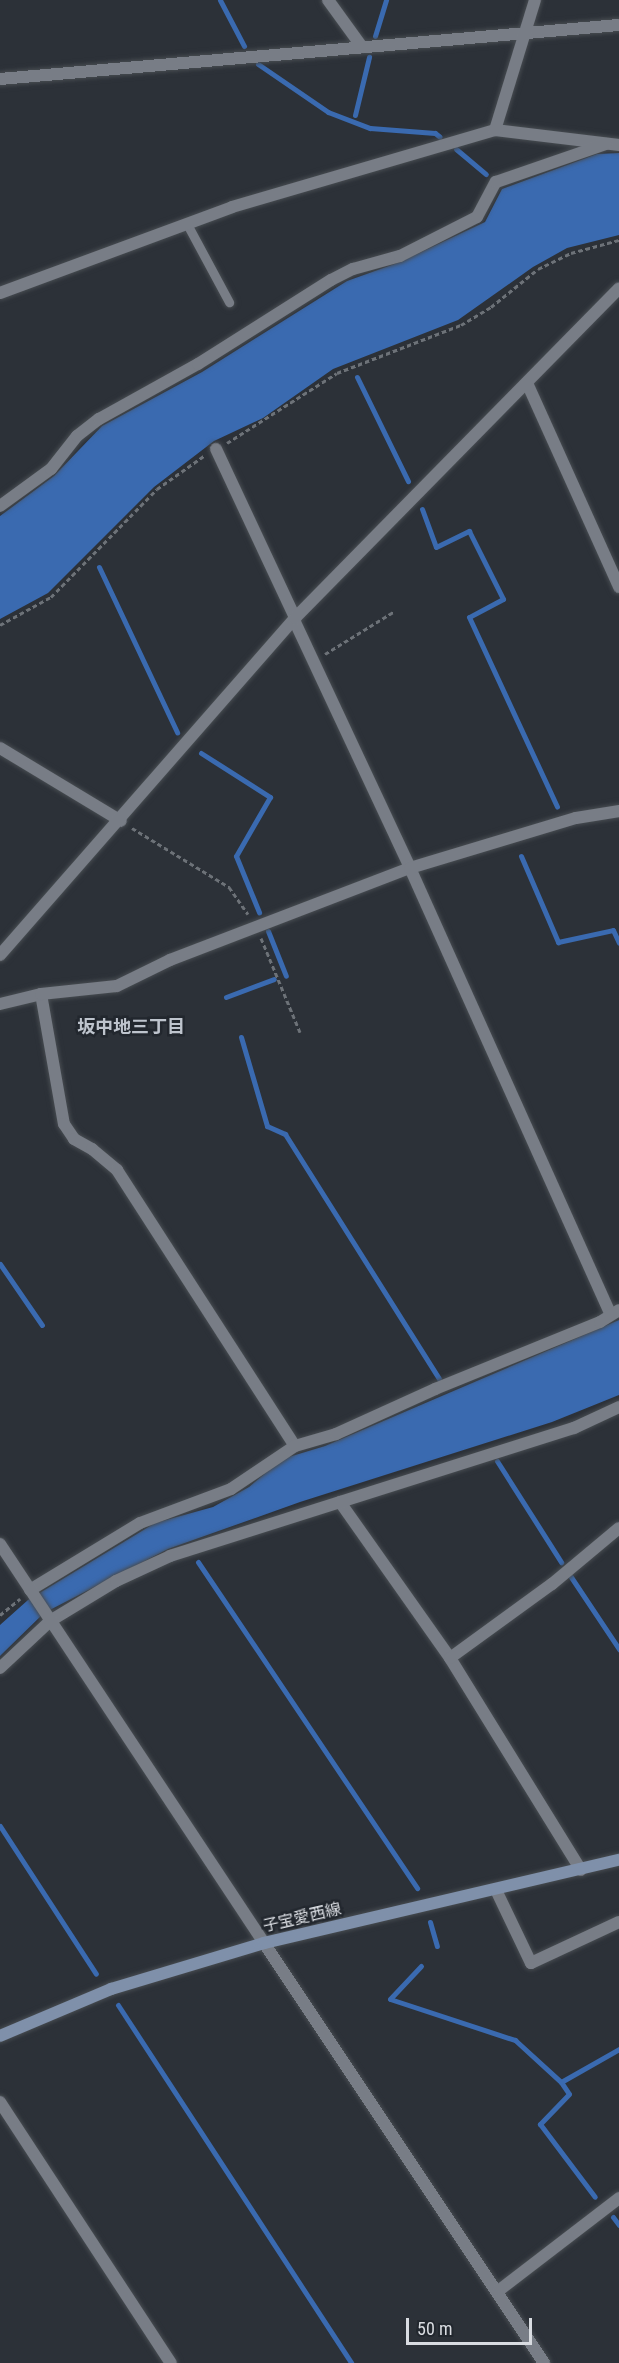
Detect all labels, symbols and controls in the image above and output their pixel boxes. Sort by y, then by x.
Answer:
district label: 坂中地三丁目 [77,1016,185,1038]
street label: 子宝愛西線 [261,1900,343,1936]
scale bar [409,2306,535,2344]
text: 50 m [417,2318,452,2339]

